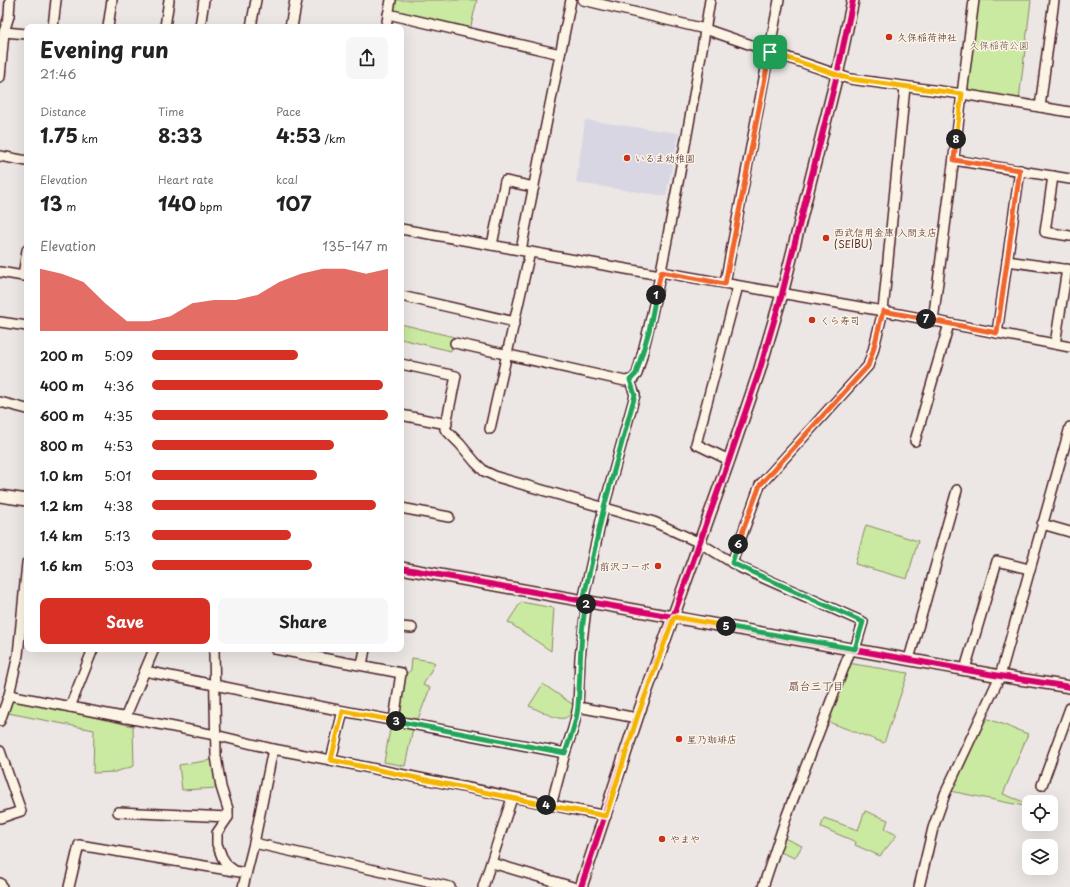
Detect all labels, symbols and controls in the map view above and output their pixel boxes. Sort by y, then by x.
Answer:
place label: 久保稲荷神社 [897,29,957,44]
text: Evening run [40,32,169,65]
marker: 久保稲荷神社 [884,32,894,42]
pin [753,35,787,69]
button: share [346,37,388,79]
park label: 久保稲荷公園 [969,37,1029,52]
icon: arrive [759,41,781,63]
text: 21:46 [40,64,76,83]
text: Distance [40,103,86,120]
text: Time [158,103,184,120]
text: Pace [276,103,301,120]
text: 1.75 [40,120,78,150]
text: 8:33 [158,120,203,150]
text: 4:53 [276,120,321,150]
pin: 8 [946,129,966,149]
text: km [78,130,98,147]
text: /km [321,130,346,147]
text: 8 [953,130,959,147]
place label: いるま幼稚園 [635,150,695,165]
marker: いるま幼稚園 [622,153,632,163]
text: Elevation [40,171,87,188]
text: Heart rate [158,171,214,188]
text: kcal [276,171,298,188]
text: 13 [40,188,63,218]
text: 140 [158,188,196,218]
text: 107 [276,188,311,218]
text: m [63,198,76,215]
text: bpm [196,198,223,215]
place label: 西武信用金庫 入間支店 (SEIBU) [834,224,937,251]
marker: 西武信用金庫 入間支店 (SEIBU) [821,233,831,243]
text: Elevation [40,236,96,255]
text: 135–147 m [322,236,388,255]
pin: 1 [646,285,666,305]
text: 1 [653,286,659,303]
pin: 7 [916,309,936,329]
text: 7 [923,310,929,327]
place label: くら寿司 [820,312,860,327]
marker: くら寿司 [807,315,817,325]
text: 200 m [40,346,84,365]
text: 5:09 [104,346,133,365]
text: 400 m [40,376,84,395]
text: 4:36 [104,376,134,395]
text: 600 m [40,406,84,425]
text: 4:35 [104,406,133,425]
text: 800 m [40,436,83,455]
text: 4:53 [104,436,133,455]
text: 1.0 km [40,466,83,485]
text: 5:01 [104,466,131,485]
text: 1.2 km [40,496,83,515]
text: 4:38 [104,496,133,515]
text: 1.4 km [40,526,83,545]
text: 5:13 [104,526,131,545]
pin: 6 [728,534,748,554]
text: 6 [734,535,742,552]
text: 1.6 km [40,556,82,575]
text: 5:03 [104,556,134,575]
place label: 前沢コーポ [600,558,650,573]
marker: 前沢コーポ [653,561,663,571]
pin: 2 [576,594,596,614]
text: 2 [582,595,590,612]
button: Save [40,598,210,644]
button: Share [218,598,388,644]
pin: 5 [716,616,736,636]
text: 5 [722,617,730,634]
district label: 扇台三丁目 [789,677,844,694]
pin: 3 [386,711,406,731]
text: 3 [392,712,400,729]
place label: 星乃珈琲店 [687,731,737,746]
marker: 星乃珈琲店 [674,734,684,744]
pin: 4 [536,795,556,815]
map controls [1022,795,1058,875]
button: locate [1022,795,1058,831]
text: 4 [542,796,550,813]
place label: やまや [670,831,700,846]
marker: やまや [657,834,667,844]
button: layers [1022,839,1058,875]

